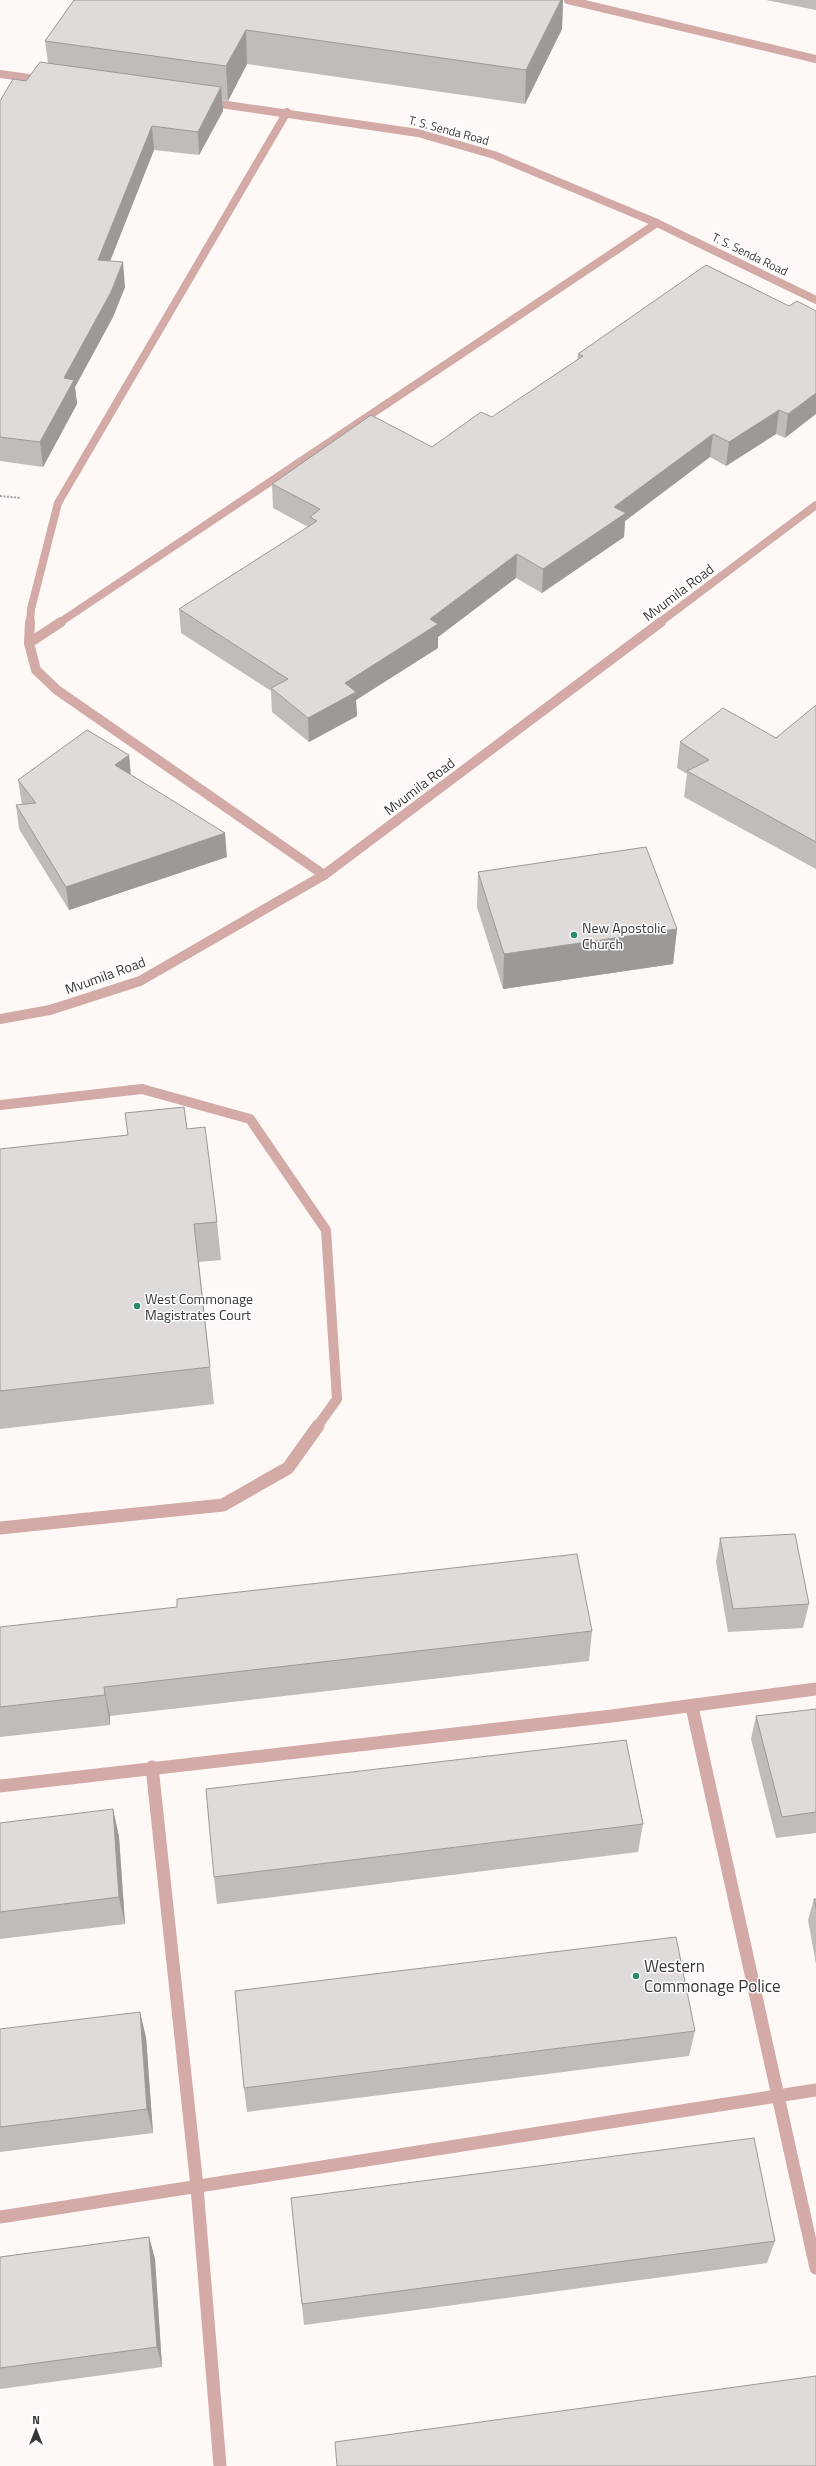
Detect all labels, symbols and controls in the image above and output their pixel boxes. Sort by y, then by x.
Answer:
street label: T. S. Senda Road [407,110,491,150]
street label: T. S. Senda Road [709,227,791,281]
street label: Mvumila Road [638,558,718,626]
street label: Mvumila Road [379,752,459,820]
place label: New Apostolic Church [582,917,666,954]
marker: New Apostolic Church [569,930,579,940]
street label: Mvumila Road [62,951,148,999]
place label: West Commonage Magistrates Court [145,1288,253,1325]
marker: West Commonage Magistrates Court [132,1301,142,1311]
place label: Western Commonage Police [644,1953,781,1999]
marker: Western Commonage Police [631,1971,641,1981]
north arrow [16,2410,56,2450]
text: N [32,2412,40,2428]

